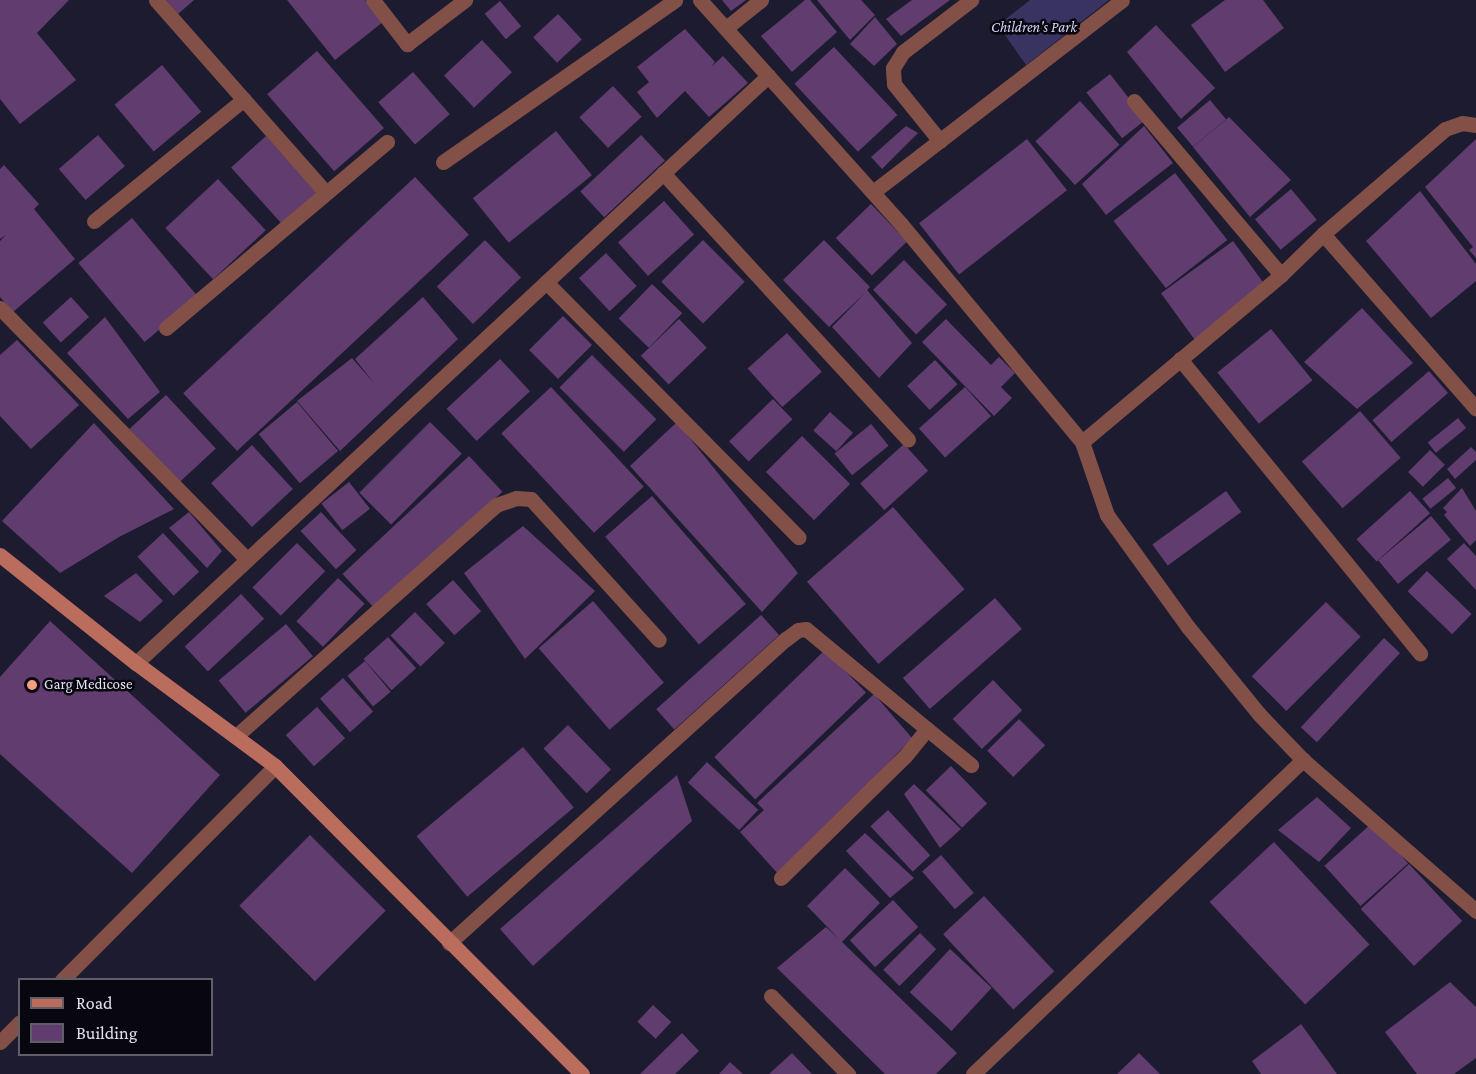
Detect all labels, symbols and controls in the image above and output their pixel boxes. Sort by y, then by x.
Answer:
park label: Children's Park [991,19,1077,37]
place label: Garg Medicose [44,676,133,694]
marker: Garg Medicose [25,678,39,692]
legend [18,978,213,1056]
text: Road [76,993,113,1013]
text: Building [76,1023,137,1043]

